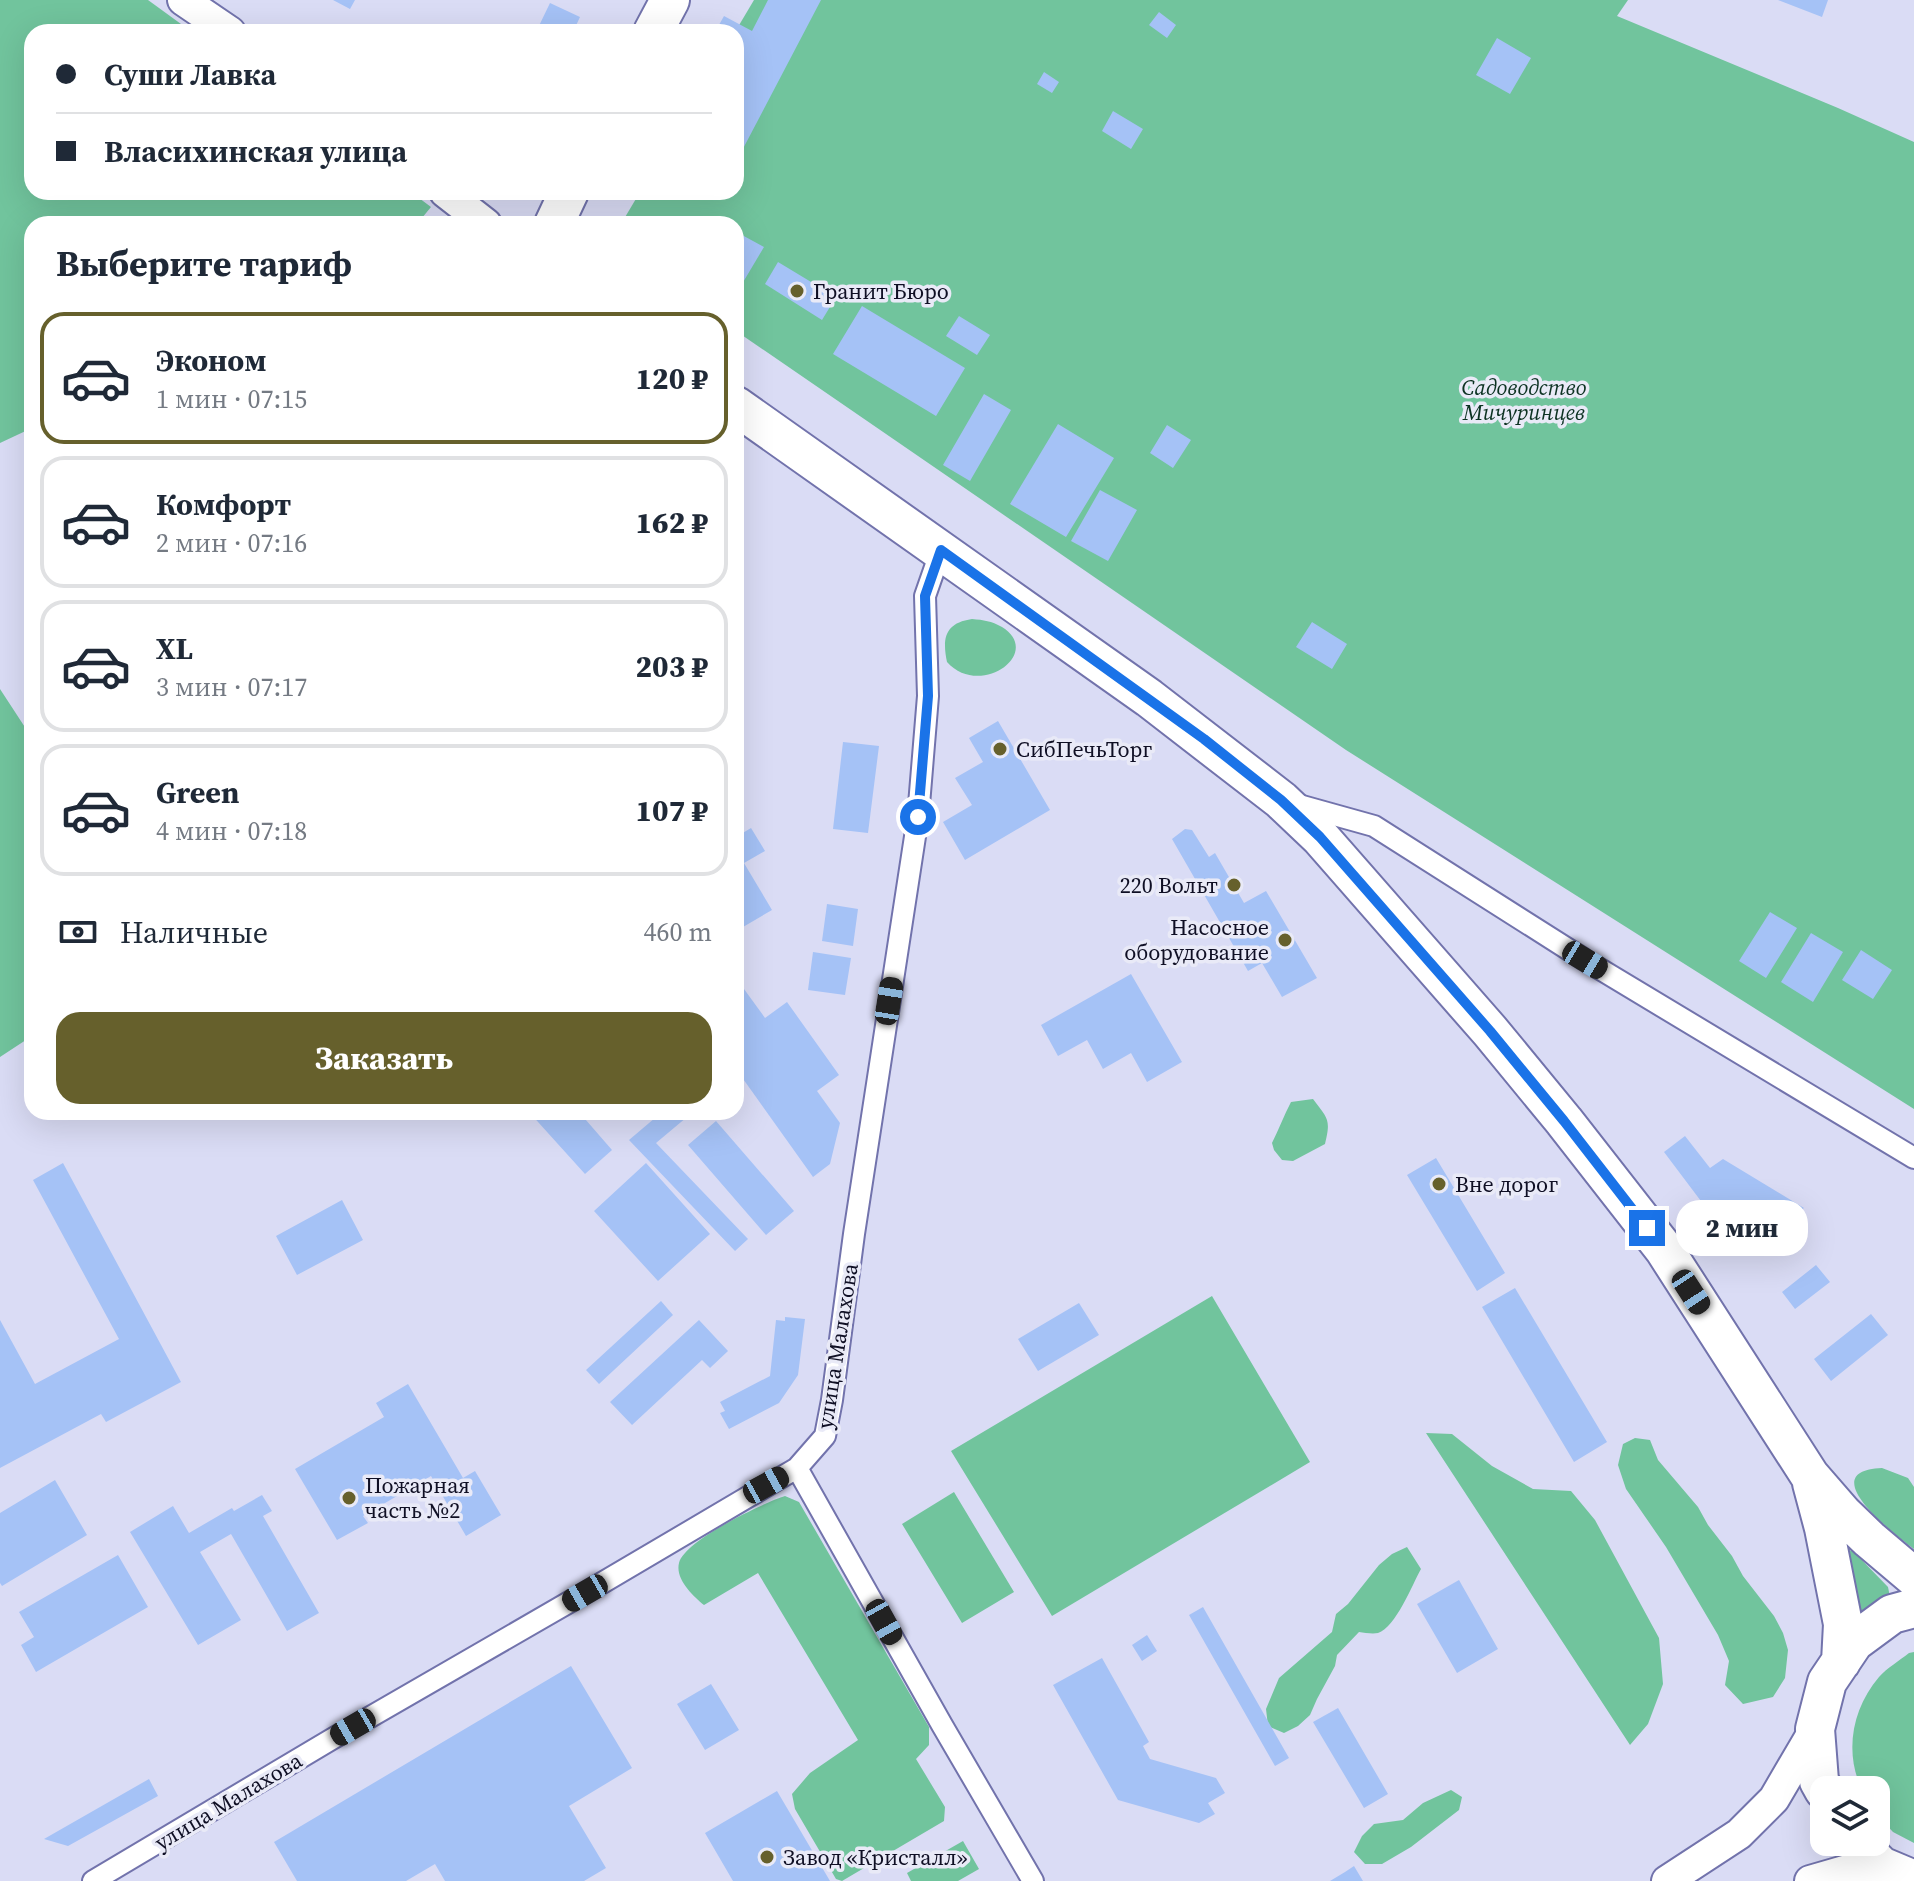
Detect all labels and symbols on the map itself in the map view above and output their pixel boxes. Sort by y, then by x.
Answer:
place label: Гранит Бюро [813,276,949,306]
marker: Гранит Бюро [788,282,806,300]
park label: Садоводство Мичуринцев [1461,372,1587,427]
place label: СибПечьТорг [1016,734,1152,764]
marker: СибПечьТорг [991,740,1009,758]
route start [900,799,936,835]
place label: 220 Вольт [1120,870,1218,900]
marker: 220 Вольт [1225,876,1243,894]
place label: Насосное оборудование [1124,912,1269,967]
marker: Насосное оборудование [1276,931,1294,949]
car [1558,937,1612,983]
car [873,975,905,1027]
place label: Вне дорог [1455,1169,1558,1199]
marker: Вне дорог [1430,1175,1448,1193]
callout: 2 мин [1675,1200,1807,1256]
route end [1629,1210,1665,1246]
street label: улица Малахова [809,1260,865,1431]
car [1668,1265,1714,1319]
car [739,1463,793,1507]
place label: Пожарная часть №2 [365,1470,470,1525]
marker: Пожарная часть №2 [340,1489,358,1507]
car [558,1571,612,1615]
car [862,1595,906,1649]
car [326,1705,380,1749]
street label: улица Малахова [149,1745,308,1857]
place label: Завод «Кристалл» [783,1842,968,1872]
marker: Завод «Кристалл» [758,1848,776,1866]

